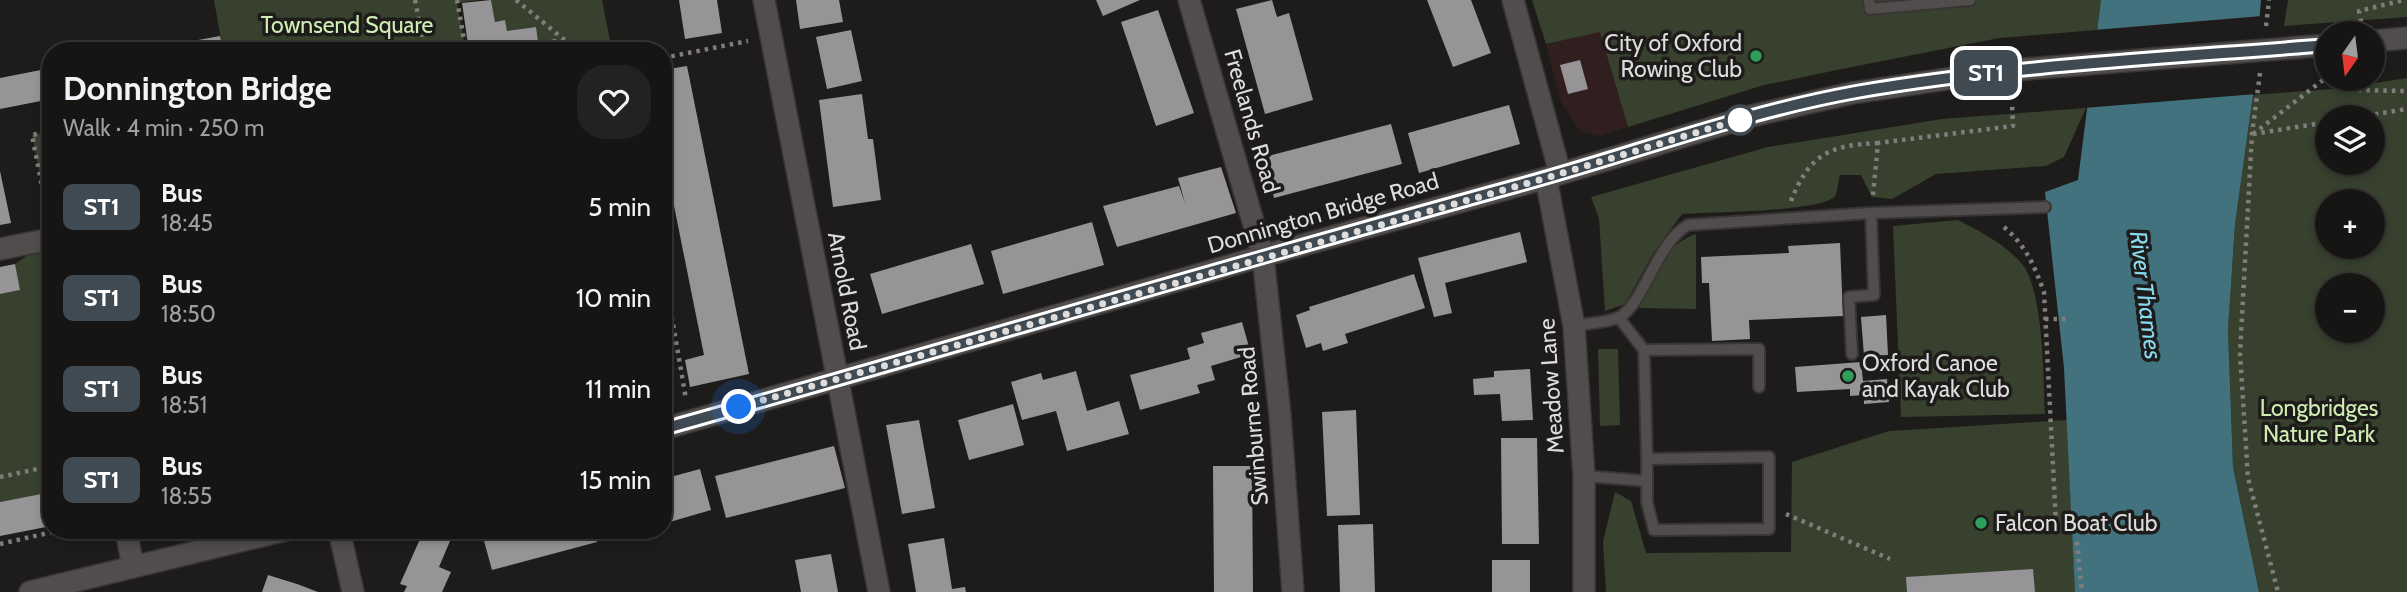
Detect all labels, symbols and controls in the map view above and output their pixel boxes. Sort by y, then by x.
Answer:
park label: Townsend Square [261,11,434,39]
north arrow [2315,21,2385,91]
map controls [2315,21,2385,343]
place label: City of Oxford Rowing Club [1604,29,1742,83]
street label: Freelands Road [1218,46,1286,196]
marker: City of Oxford Rowing Club [1748,48,1764,64]
line badge: ST1 [1946,50,2026,96]
text: ST1 [1968,58,2004,87]
button: heart [577,65,651,139]
text: Donnington Bridge [63,68,332,108]
unlabelled marker [1725,105,1755,135]
button: layers [2315,105,2385,175]
text: Walk · 4 min · 250 m [63,114,265,142]
street label: Donnington Bridge Road [1204,167,1442,259]
text: Bus [161,177,202,209]
button: + [2315,189,2385,259]
text: 5 min [588,191,651,223]
text: ST1 [83,192,120,221]
text: 18:45 [161,209,213,237]
street label: Arnold Road [822,229,872,353]
water label: River Thames [2124,229,2168,361]
text: Bus [161,268,202,300]
button: − [2315,273,2385,343]
text: 10 min [576,282,651,314]
text: ST1 [83,283,120,312]
text: 18:50 [161,300,216,328]
street label: Meadow Lane [1532,317,1570,455]
street label: Swinburne Road [1232,345,1274,507]
place label: Oxford Canoe and Kayak Club [1862,349,2010,403]
text: Bus [161,359,202,391]
marker: Oxford Canoe and Kayak Club [1840,368,1856,384]
text: 11 min [585,373,651,405]
text: ST1 [83,374,120,403]
your location [721,389,756,424]
text: 18:51 [161,391,207,419]
park label: Longbridges Nature Park [2260,394,2378,448]
text: Bus [161,450,202,482]
text: 15 min [580,464,651,496]
text: ST1 [83,465,120,494]
text: 18:55 [161,482,212,510]
place label: Falcon Boat Club [1995,509,2158,537]
marker: Falcon Boat Club [1973,515,1989,531]

